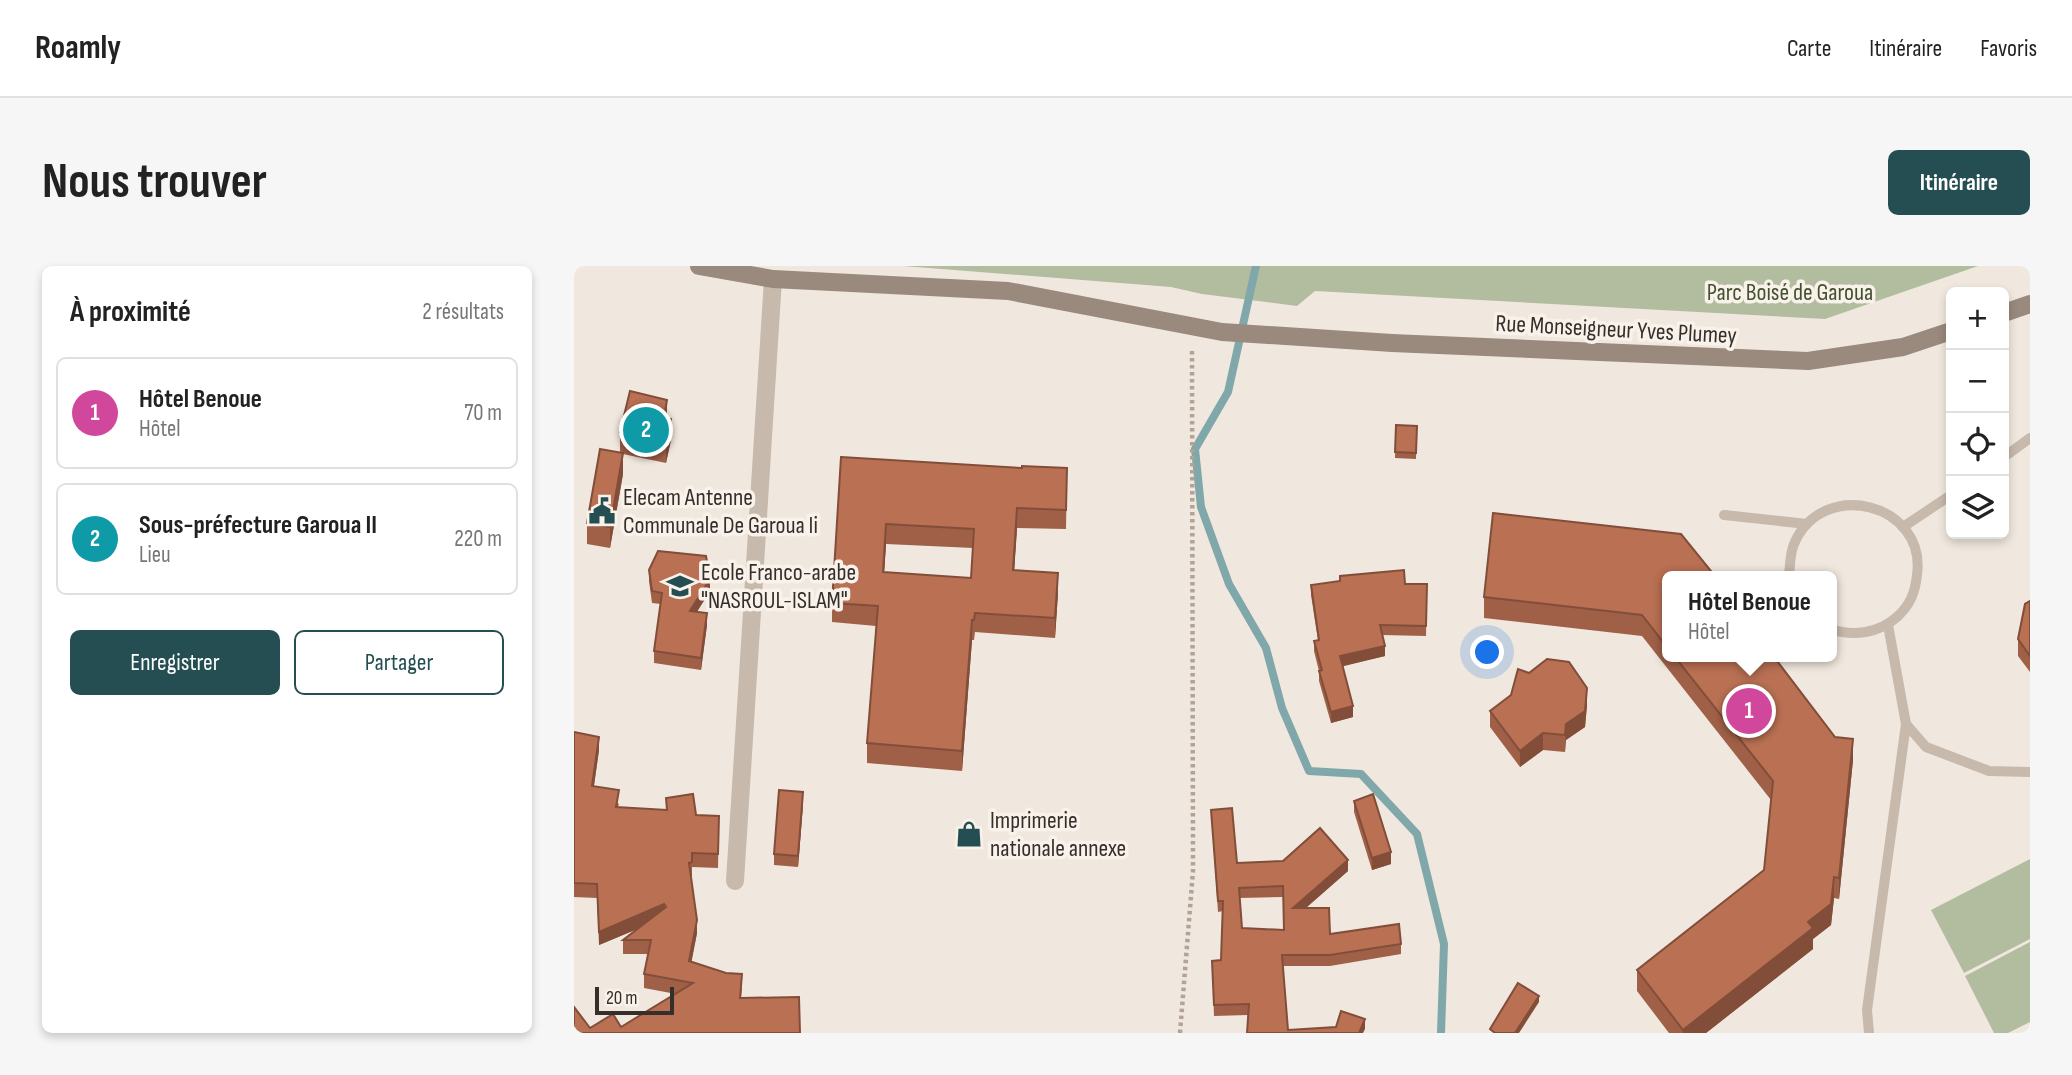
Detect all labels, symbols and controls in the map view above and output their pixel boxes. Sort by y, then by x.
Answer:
text: Roamly [35,28,121,68]
text: Carte [1787,34,1831,63]
text: Itinéraire [1869,34,1942,63]
text: Favoris [1980,34,2037,63]
button: Itinéraire [1888,150,2030,215]
text: Nous trouver [42,153,267,212]
park label: Parc Boisé de Garoua [1707,278,1873,307]
map controls [1946,287,2009,539]
button: + [1946,287,2009,350]
text: À proximité [70,294,191,330]
text: 2 résultats [422,298,504,326]
street label: Rue Monseigneur Yves Plumey [1495,309,1737,350]
button: − [1946,350,2009,413]
text: Hôtel Benoue [139,384,262,415]
text: 1 [90,399,100,427]
text: 70 m [464,399,502,427]
pin: 2 [623,404,669,456]
button: locate [1946,413,2009,476]
text: Hôtel [139,415,181,443]
button: layers [1946,476,2009,539]
place label: Elecam Antenne Communale De Garoua Ii [623,483,818,540]
public building icon: Elecam Antenne Communale De Garoua Ii [587,496,617,526]
text: Sous-préfecture Garoua II [139,510,377,541]
text: 2 [90,525,100,553]
text: 220 m [454,525,502,553]
text: Lieu [139,541,171,569]
place label: Ecole Franco-arabe "NASROUL-ISLAM" [701,558,856,615]
school or university icon: Ecole Franco-arabe "NASROUL-ISLAM" [665,571,695,601]
popup [1662,571,1837,662]
text: Hôtel Benoue [1688,587,1811,618]
text: Hôtel [1688,618,1730,646]
button: Enregistrer [70,630,280,695]
button: Partager [294,630,504,695]
your location [1470,635,1504,669]
pin: 1 [1726,685,1772,737]
place label: Imprimerie nationale annexe [990,806,1126,863]
shop icon: Imprimerie nationale annexe [954,819,984,849]
scale bar [595,984,674,1016]
text: 20 m [606,987,638,1010]

